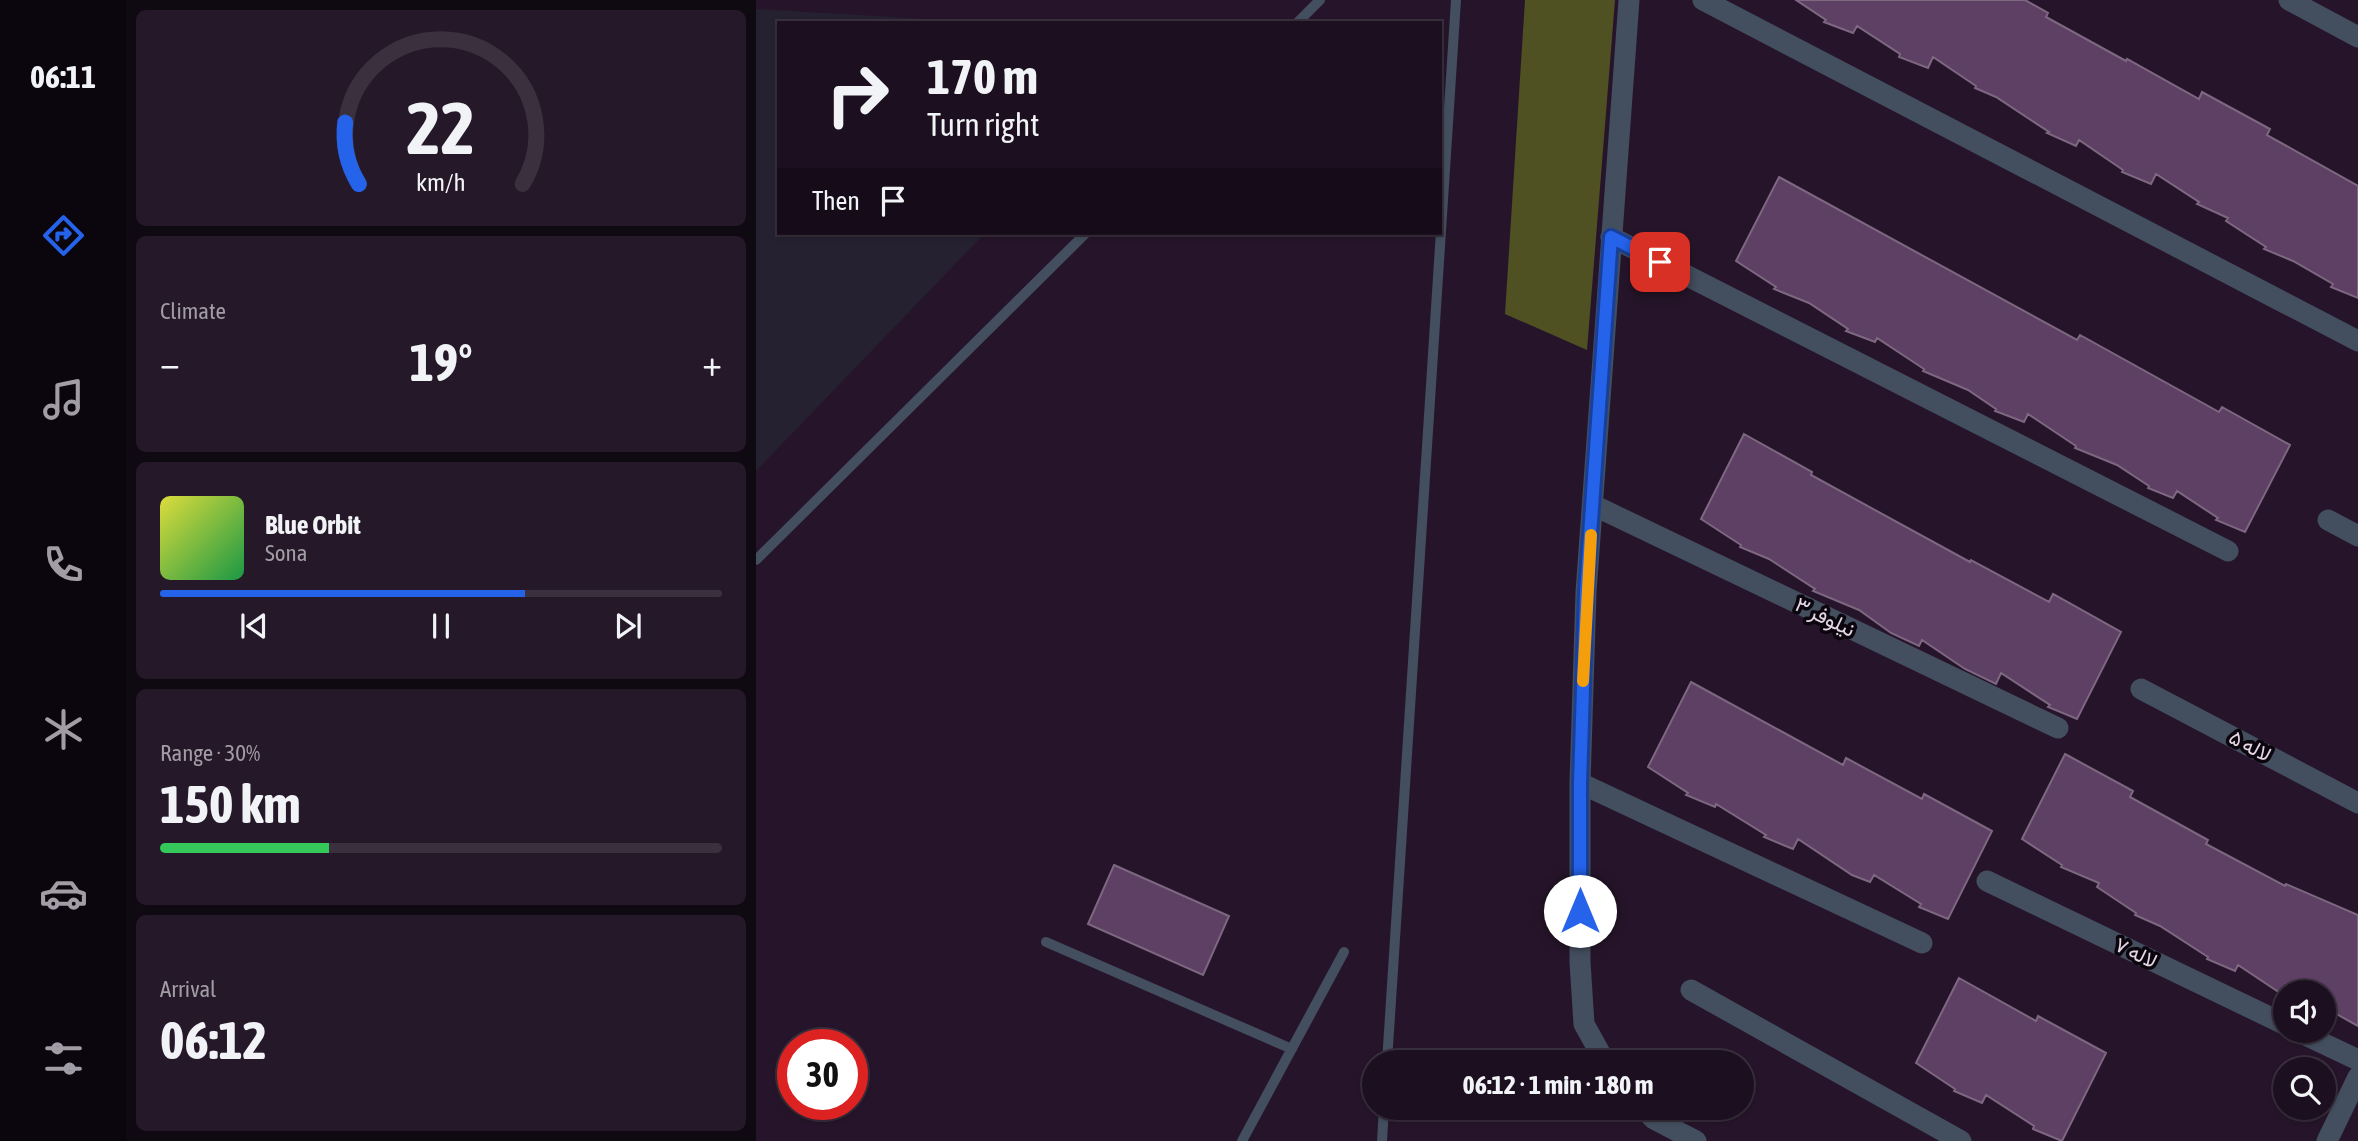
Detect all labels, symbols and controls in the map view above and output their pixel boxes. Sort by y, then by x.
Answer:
text: 170 m [927,48,1038,104]
icon: right [812,49,903,140]
text: 06:11 [30,58,96,95]
text: 22 [407,86,475,169]
text: Turn right [927,106,1040,143]
text: km/h [416,168,466,196]
icon: arrive [874,182,912,220]
text: Then [812,186,860,216]
icon: directions [39,211,88,260]
pin [1630,232,1690,292]
icon: arrive [1641,243,1679,281]
text: Climate [160,298,226,324]
text: 19° [409,332,473,392]
text: − [160,341,180,384]
text: + [702,341,722,384]
icon: music [39,375,88,424]
text: Blue Orbit [265,510,361,540]
icon: phone [39,540,88,589]
text: Sona [265,540,307,566]
street label: نیلوفر ٣ [1791,591,1859,643]
icon: previous [235,607,273,645]
icon: pause [422,607,460,645]
icon: next [609,607,647,645]
icon: climate [39,705,88,754]
street label: لاله ۵ [2225,724,2276,766]
text: Range · 30% [160,740,260,766]
text: 150 km [160,774,301,834]
icon: car [39,869,88,918]
position arrow [1543,874,1617,948]
street label: لاله ٧ [2111,932,2162,973]
text: Arrival [160,976,216,1002]
map controls [2273,980,2336,1120]
button: sound [2273,980,2336,1043]
text: 06:12 [160,1010,267,1070]
speed limit sign: 30 [777,1029,868,1120]
icon: filters [39,1034,88,1083]
button: search [2273,1057,2336,1120]
text: 06:12 · 1 min · 180 m [1463,1070,1653,1100]

